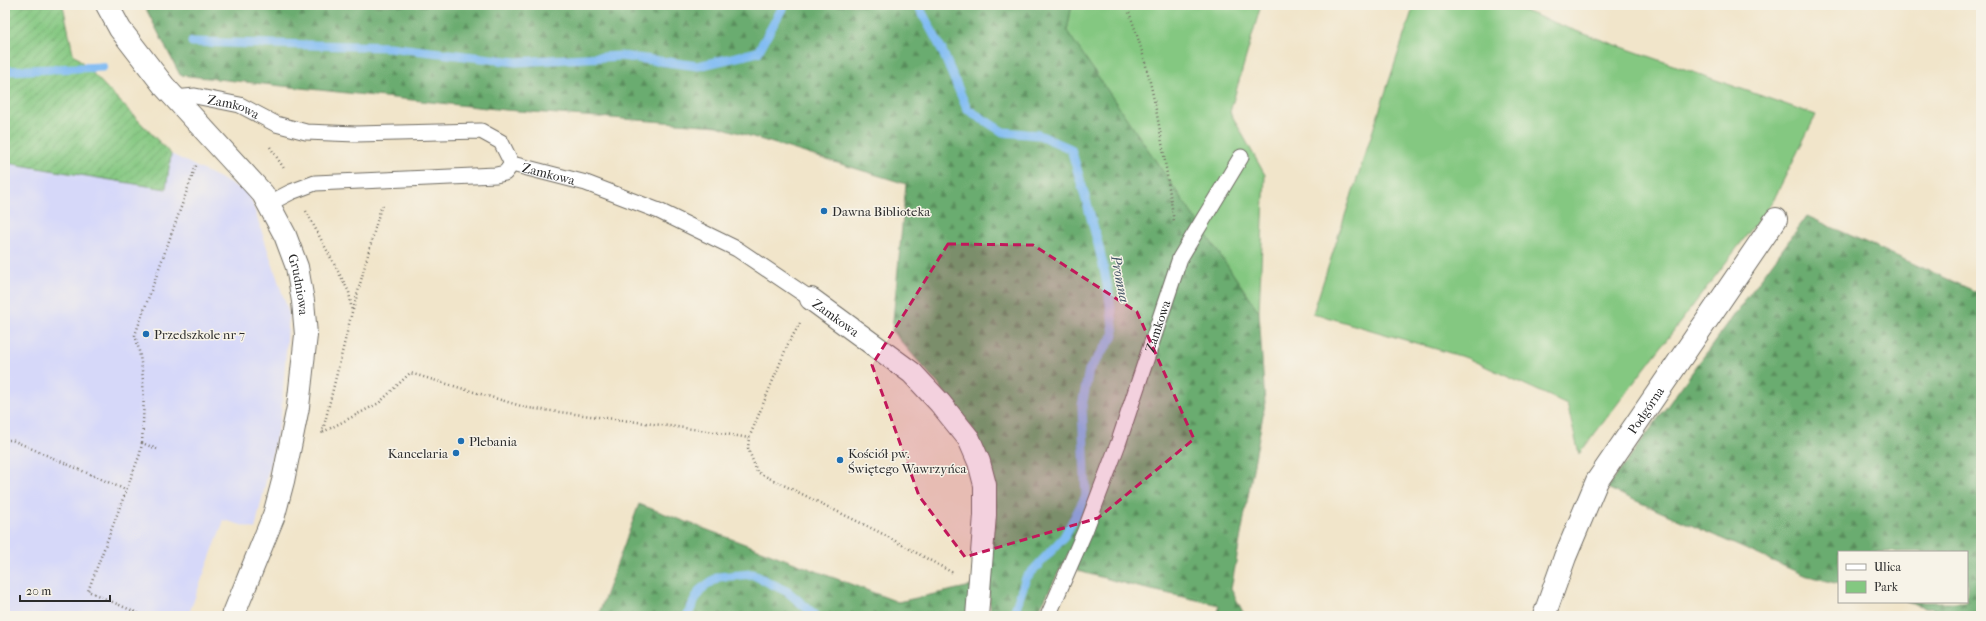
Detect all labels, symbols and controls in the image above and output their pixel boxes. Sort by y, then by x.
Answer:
street label: Zamkowa [206,91,263,122]
street label: Zamkowa [521,159,578,188]
place label: Dawna Biblioteka [832,204,931,219]
marker: Dawna Biblioteka [819,206,829,216]
street label: Grudniowa [285,252,312,317]
water label: Promna [1107,253,1133,304]
street label: Zamkowa [810,295,863,340]
street label: Zamkowa [1142,297,1173,354]
place label: Przedszkole nr 7 [154,327,245,342]
marker: Przedszkole nr 7 [141,329,151,339]
street label: Podgórna [1624,383,1667,436]
place label: Plebania [469,434,518,449]
marker: Plebania [456,436,466,446]
place label: Kancelaria [388,446,449,461]
place label: Kościół pw. Świętego Wawrzyńca [848,446,967,476]
marker: Kancelaria [451,448,461,458]
marker: Kościół pw. Świętego Wawrzyńca [835,455,845,465]
legend [1838,551,1968,603]
text: Ulica [1874,560,1901,574]
scale bar [20,577,110,603]
text: Park [1874,580,1899,594]
text: 20 m [26,584,51,598]

